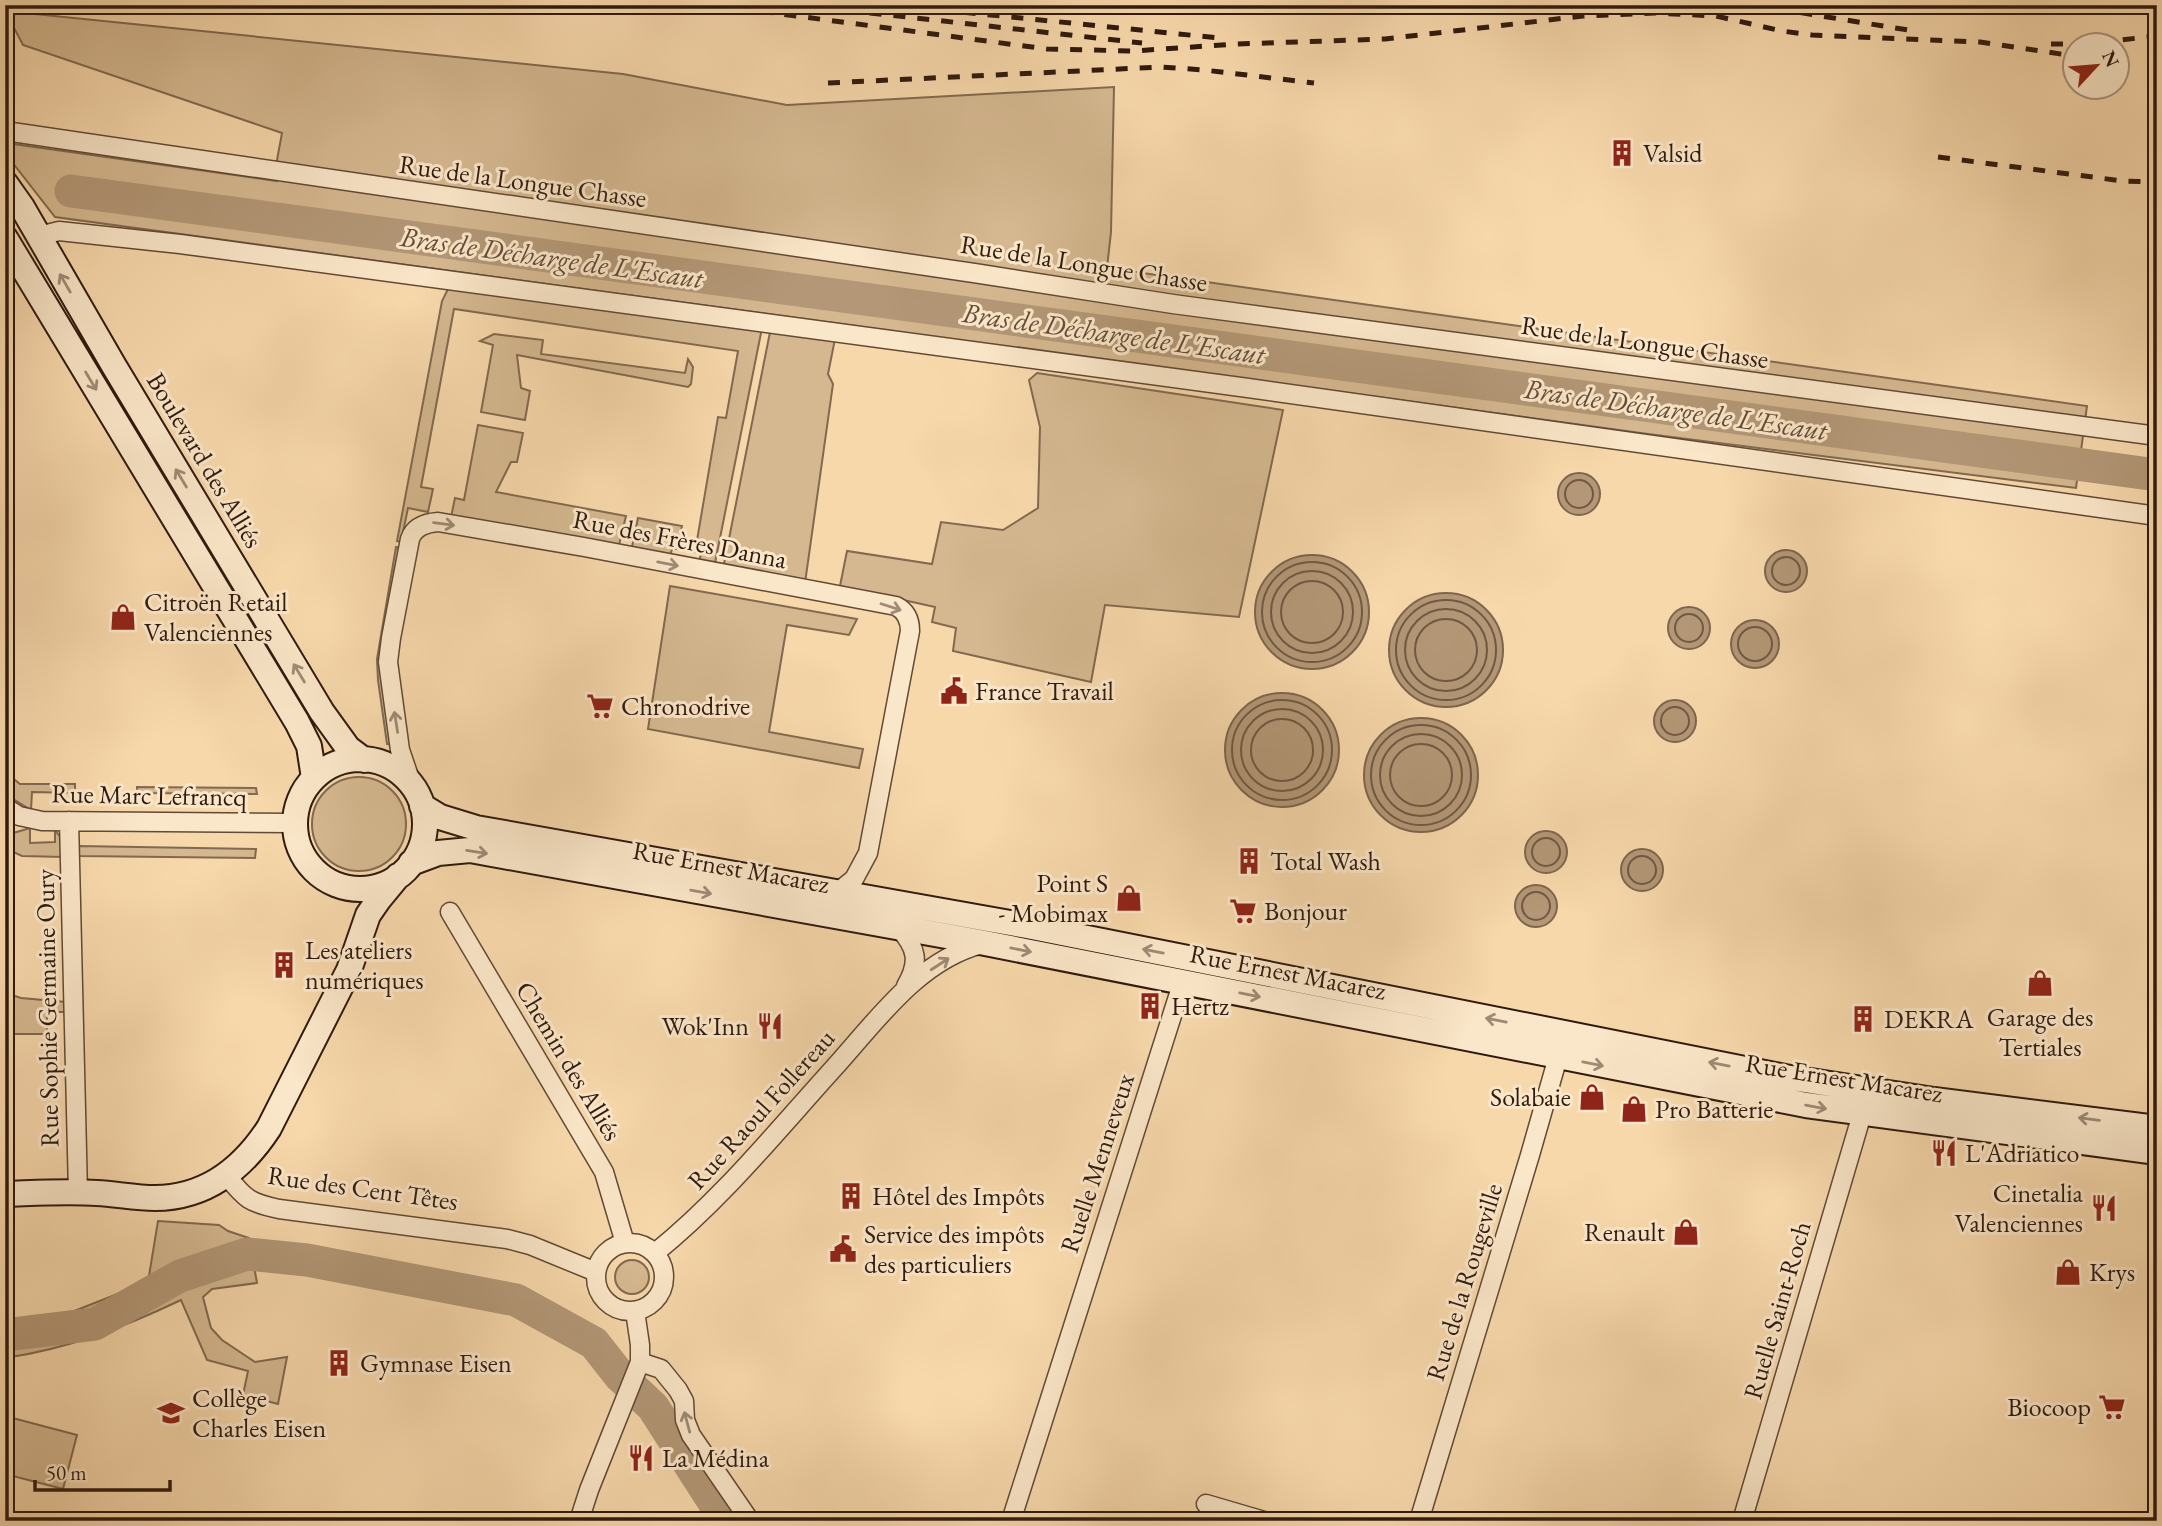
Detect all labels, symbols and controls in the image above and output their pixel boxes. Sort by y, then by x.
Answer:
north arrow [2060,32,2130,102]
text: N [2096,46,2126,72]
place label: Valsid [1643,136,1703,170]
building icon: Valsid [1607,138,1637,168]
street label: Rue de la Longue Chasse [397,147,649,215]
water label: Bras de Décharge de L'Escaut [397,218,707,296]
street label: Rue de la Longue Chasse [958,227,1210,299]
one-way arrow [58,273,72,293]
water label: Bras de Décharge de L'Escaut [959,294,1269,372]
street label: Rue de la Longue Chasse [1519,308,1771,376]
street label: Boulevard des Alliés [139,366,271,554]
one-way arrow [85,370,99,390]
water label: Bras de Décharge de L'Escaut [1521,370,1831,448]
one-way arrow [174,469,188,489]
street label: Rue des Frères Danna [570,502,790,576]
one-way arrow [432,517,455,530]
one-way arrow [656,557,679,571]
place label: Citroën Retail Valenciennes [144,585,287,649]
shop icon: Citroën Retail Valenciennes [108,602,138,632]
one-way arrow [880,602,902,614]
one-way arrow [291,664,305,684]
place label: France Travail [975,674,1114,708]
public building icon: France Travail [939,676,969,706]
place label: Chronodrive [621,689,750,723]
supermarket icon: Chronodrive [585,691,615,721]
one-way arrow [389,711,402,734]
street label: Rue Marc Lefrancq [51,776,247,814]
street label: Rue Ernest Macarez [630,833,832,901]
place label: Total Wash [1270,844,1381,878]
one-way arrow [465,846,488,859]
building icon: Total Wash [1234,846,1264,876]
place label: Point S - Mobimax [998,866,1109,930]
street label: Rue Sophie Germaine Oury [28,868,66,1147]
shop icon: Point S - Mobimax [1114,883,1144,913]
one-way arrow [689,886,712,899]
place label: Bonjour [1264,894,1347,928]
supermarket icon: Bonjour [1228,896,1258,926]
place label: Les ateliers numériques [305,933,424,997]
street label: Rue Ernest Macarez [1187,936,1389,1008]
one-way arrow [1009,944,1032,958]
one-way arrow [1142,944,1165,957]
building icon: Les ateliers numériques [269,950,299,980]
one-way arrow [929,956,949,970]
shop icon: Garage des Tertiales [2025,968,2055,998]
street label: Chemin des Alliés [508,975,630,1147]
one-way arrow [1238,988,1261,1002]
place label: Hertz [1171,989,1229,1023]
building icon: Hertz [1135,991,1165,1021]
place label: Garage des Tertiales [1987,1000,2093,1064]
place label: DEKRA [1884,1002,1975,1036]
building icon: DEKRA [1848,1004,1878,1034]
place label: Wok'Inn [662,1009,749,1043]
restaurant icon: Wok'Inn [755,1011,785,1041]
one-way arrow [1485,1012,1508,1026]
street label: Rue Raoul Follereau [680,1021,842,1197]
street label: Rue Ernest Macarez [1743,1046,1945,1110]
one-way arrow [1708,1057,1731,1071]
one-way arrow [1581,1058,1604,1071]
street label: Ruelle Menneveux [1052,1068,1142,1257]
place label: Solabaie [1490,1080,1571,1114]
shop icon: Solabaie [1577,1082,1607,1112]
place label: Pro Batterie [1655,1092,1773,1126]
shop icon: Pro Batterie [1619,1094,1649,1124]
one-way arrow [1805,1101,1827,1114]
one-way arrow [2078,1113,2101,1126]
place label: L'Adriatico [1965,1136,2079,1170]
restaurant icon: L'Adriatico [1929,1138,1959,1168]
street label: Rue des Cent Têtes [266,1158,460,1218]
place label: Cinetalia Valenciennes [1955,1176,2084,1240]
place label: Hôtel des Impôts [872,1179,1045,1213]
street label: Rue de la Rougeville [1418,1179,1510,1385]
building icon: Hôtel des Impôts [836,1181,866,1211]
restaurant icon: Cinetalia Valenciennes [2089,1193,2119,1223]
place label: Renault [1584,1215,1665,1249]
place label: Service des impôts des particuliers [864,1217,1045,1281]
shop icon: Renault [1671,1217,1701,1247]
street label: Ruelle Saint-Roch [1735,1217,1819,1403]
public building icon: Service des impôts des particuliers [828,1234,858,1264]
place label: Krys [2089,1255,2135,1289]
shop icon: Krys [2053,1257,2083,1287]
place label: Gymnase Eisen [360,1346,512,1380]
building icon: Gymnase Eisen [324,1348,354,1378]
place label: Collège Charles Eisen [192,1381,326,1445]
place label: Biocoop [2007,1390,2091,1424]
supermarket icon: Biocoop [2097,1392,2127,1422]
school or university icon: Collège Charles Eisen [156,1398,186,1428]
one-way arrow [680,1412,693,1434]
place label: La Médina [662,1441,770,1475]
restaurant icon: La Médina [626,1443,656,1473]
scale bar [35,1449,170,1493]
text: 50 m [46,1459,87,1486]

